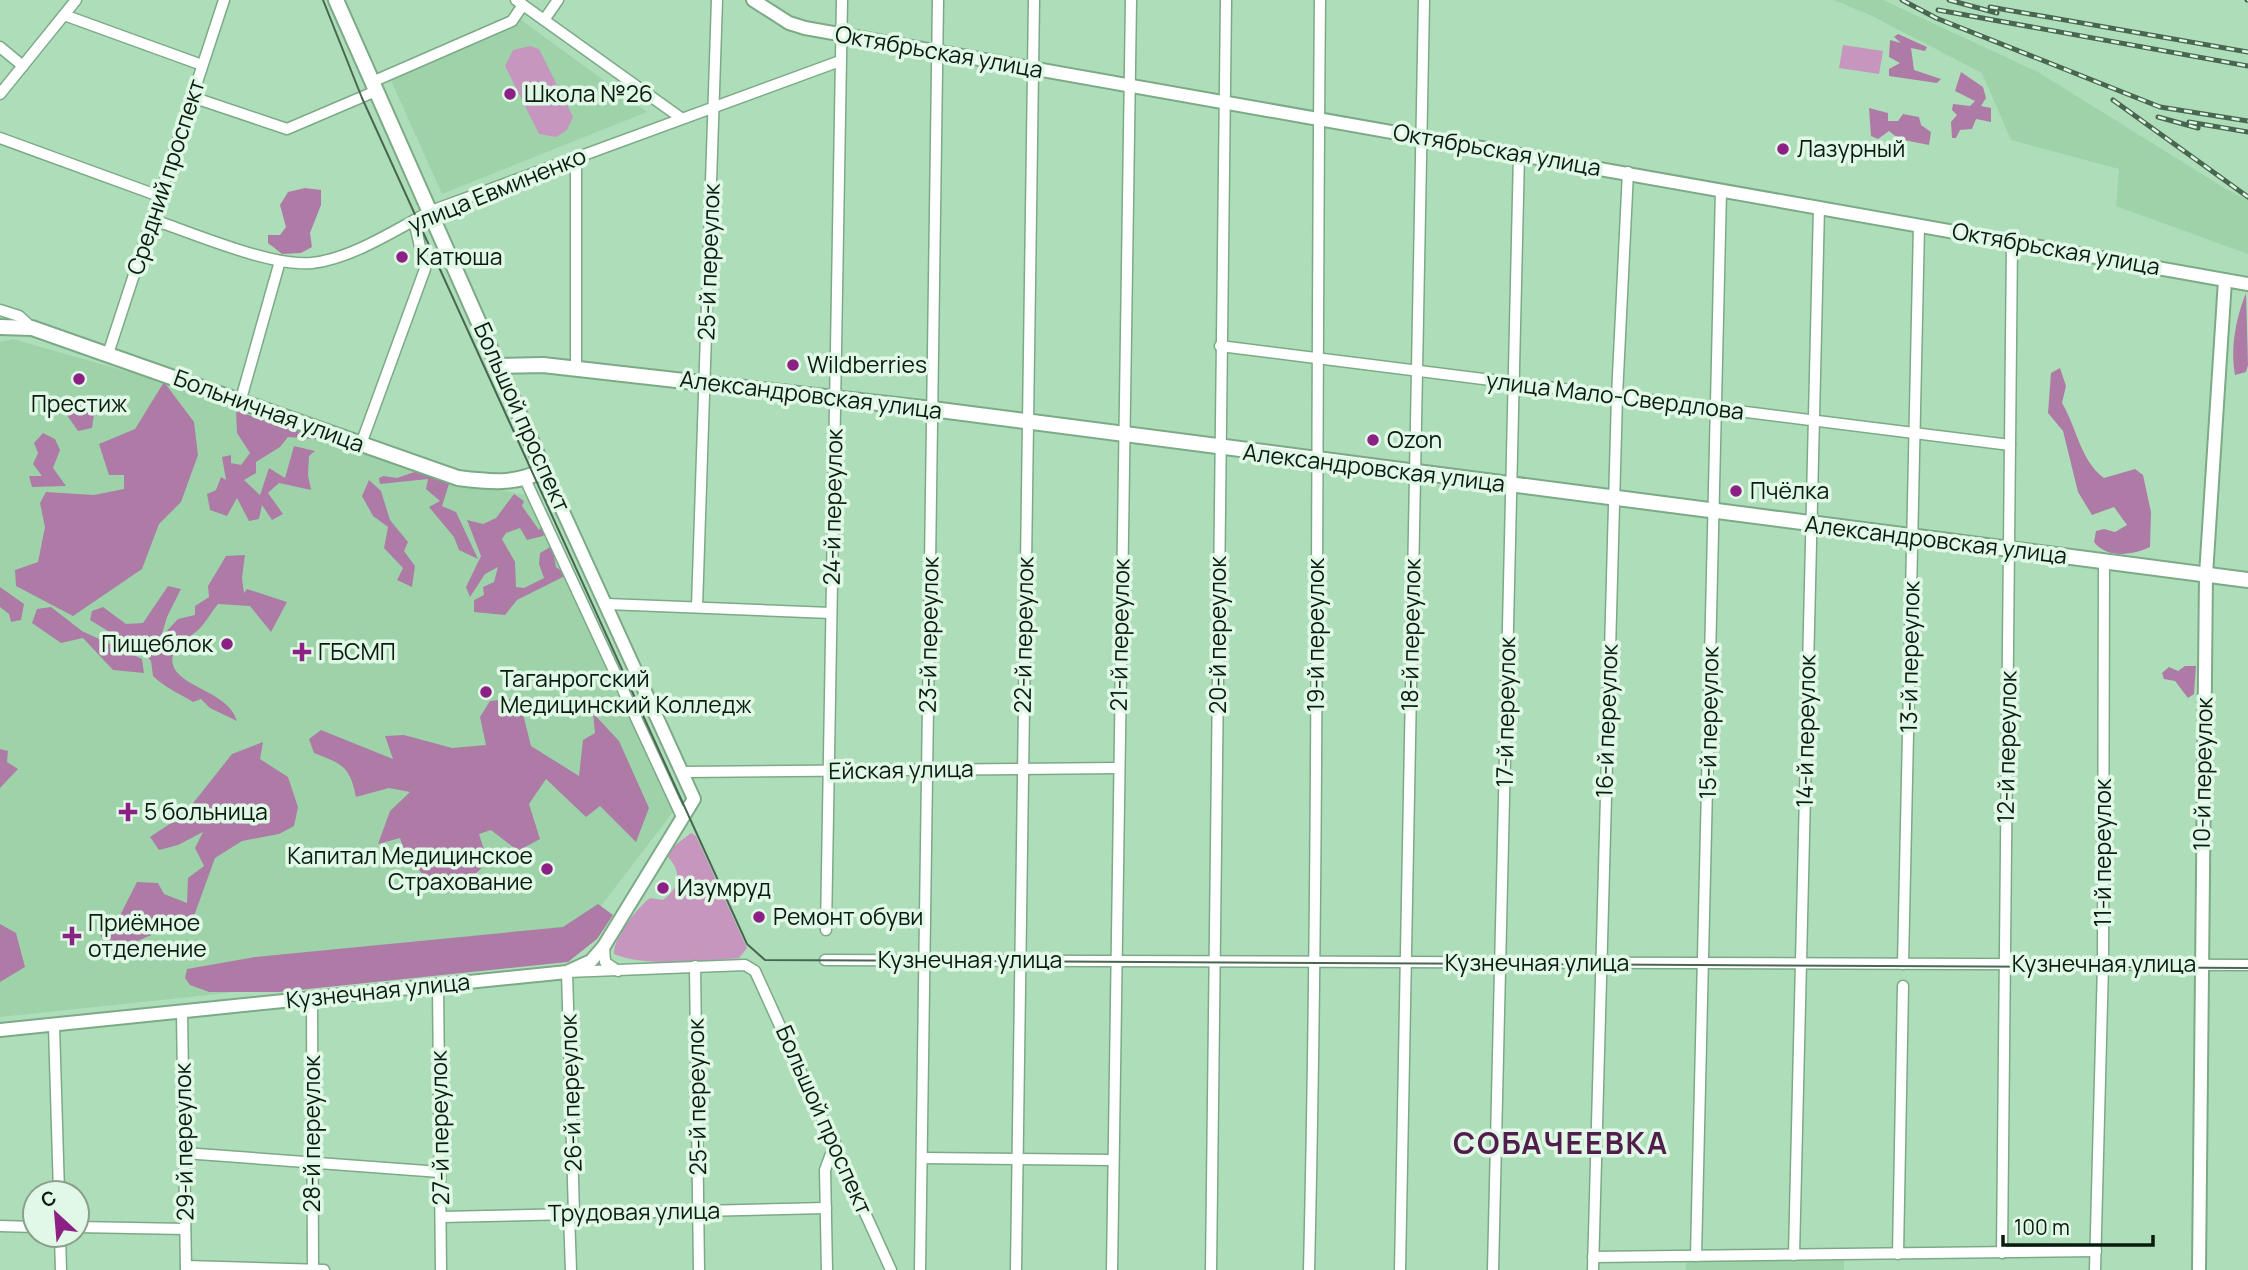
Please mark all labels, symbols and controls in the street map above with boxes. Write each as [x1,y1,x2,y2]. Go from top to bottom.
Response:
street label: Октябрьская улица [833,17,1046,85]
street label: Средний проспект [118,74,212,279]
place label: Школа №26 [524,77,653,109]
marker: Школа №26 [502,86,518,102]
street label: Октябрьская улица [1391,115,1604,183]
place label: Лазурный [1797,132,1905,164]
street label: улица Евминенко [403,139,590,239]
marker: Лазурный [1775,141,1791,157]
street label: 25-й переулок [689,182,727,341]
street label: Октябрьская улица [1950,214,2163,282]
place label: Катюша [416,240,503,272]
marker: Катюша [394,249,410,265]
street label: Большой проспект [467,317,579,517]
place label: Wildberries [807,348,927,380]
marker: Wildberries [785,357,801,373]
street label: Больничная улица [170,361,369,459]
street label: Александровская улица [678,362,944,426]
street label: улица Мало-Свердлова [1484,363,1746,427]
marker: Престиж [71,371,87,387]
place label: Престиж [31,387,127,419]
place label: Ozon [1387,423,1442,455]
street label: 24-й переулок [815,428,849,586]
marker: Ozon [1365,432,1381,448]
street label: Александровская улица [1241,435,1507,499]
place label: Пчёлка [1750,474,1829,506]
marker: Пчёлка [1728,483,1744,499]
street label: Александровская улица [1803,507,2069,571]
street label: 23-й переулок [911,556,945,713]
street label: 22-й переулок [1006,556,1040,714]
street label: 20-й переулок [1201,556,1233,714]
street label: 19-й переулок [1299,557,1331,712]
street label: 21-й переулок [1102,558,1136,712]
street label: 18-й переулок [1393,558,1427,712]
street label: 13-й переулок [1892,580,1926,733]
place label: Пищеблок [101,627,214,659]
place label: ГБСМП [318,635,396,667]
marker: Пищеблок [219,636,235,652]
street label: 17-й переулок [1488,636,1522,788]
marker: ГБСМП [292,642,312,662]
street label: 16-й переулок [1587,643,1625,798]
street label: 15-й переулок [1691,646,1725,800]
street label: 14-й переулок [1788,654,1822,808]
place label: Таганрогский Медицинский Колледж [500,662,752,720]
street label: 12-й переулок [1989,670,2023,824]
marker: Таганрогский Медицинский Колледж [478,684,494,700]
street label: 10-й переулок [2185,696,2219,851]
street label: Ейская улица [828,752,974,786]
street label: 11-й переулок [2086,778,2118,927]
place label: 5 больница [144,795,268,827]
marker: 5 больница [118,802,138,822]
place label: Капитал Медицинское Страхование [287,839,533,897]
marker: Капитал Медицинское Страхование [539,861,555,877]
place label: Изумруд [677,871,771,903]
marker: Изумруд [655,880,671,896]
place label: Ремонт обуви [773,900,923,932]
place label: Приёмное отделение [88,906,207,964]
marker: Ремонт обуви [751,909,767,925]
marker: Приёмное отделение [62,926,82,946]
street label: Кузнечная улица [878,943,1062,975]
street label: Кузнечная улица [1445,946,1629,978]
street label: Кузнечная улица [2012,947,2196,979]
street label: Кузнечная улица [284,964,471,1016]
street label: 26-й переулок [551,1013,589,1173]
street label: 25-й переулок [679,1018,713,1176]
street label: Большой проспект [769,1020,881,1220]
street label: 27-й переулок [422,1050,456,1206]
street label: 28-й переулок [295,1055,327,1213]
street label: 29-й переулок [166,1062,200,1221]
district label: СОБАЧЕЕВКА [1453,1122,1669,1163]
north arrow [21,1179,91,1249]
text: С [37,1184,61,1213]
street label: Трудовая улица [548,1194,720,1228]
scale bar [2003,1204,2154,1248]
text: 100 m [2014,1213,2070,1241]

